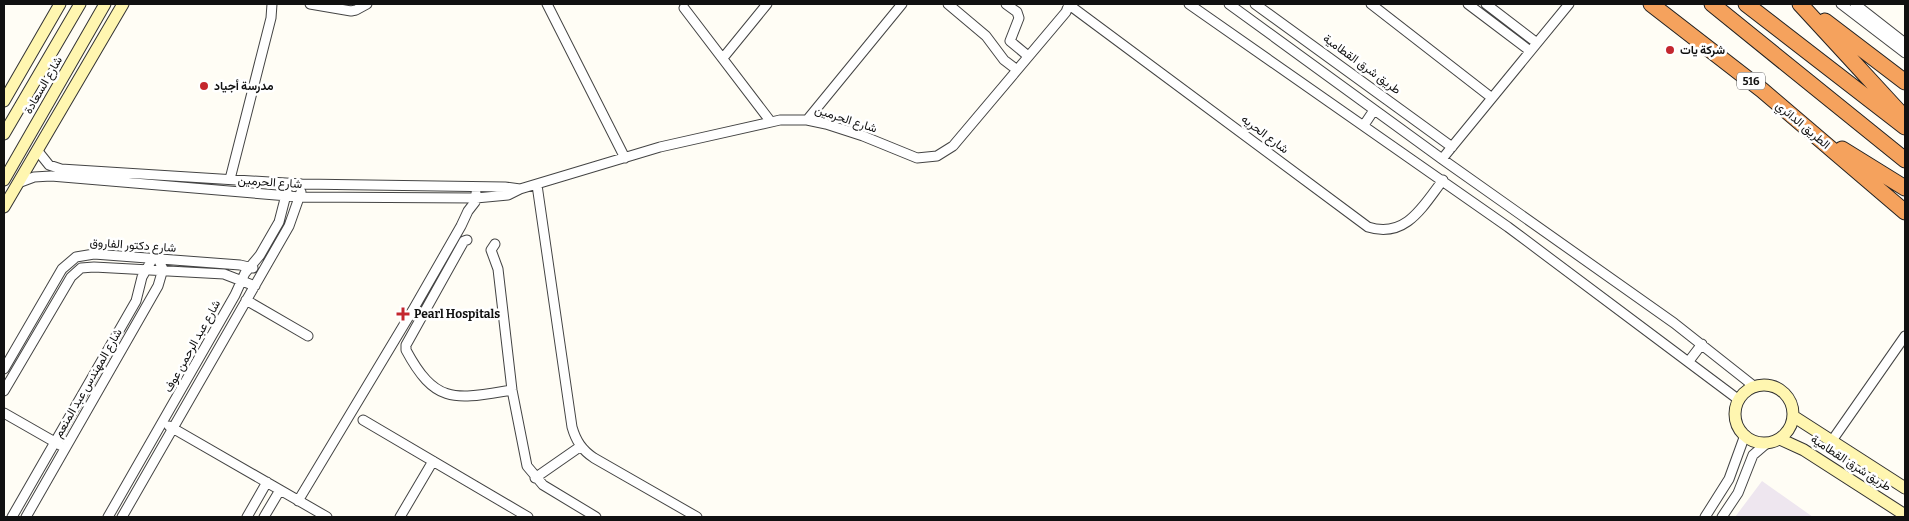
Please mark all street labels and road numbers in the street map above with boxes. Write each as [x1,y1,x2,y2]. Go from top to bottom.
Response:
street label: طريق شرق القطامية [1320,31,1404,98]
street label: شارع السعادة [21,54,67,117]
road number: 516 [1737,72,1765,90]
street label: الطريق الدائري [1771,98,1833,154]
street label: شارع الحرمين [813,102,879,138]
street label: شارع الحريه [1237,112,1291,158]
street label: شارع الحرمين [237,173,303,193]
street label: شارع دكتور الفاروق [89,235,177,257]
street label: شارع عبد الرحمن عوف [161,297,225,396]
street label: شارع المهندس عبد المنعم [51,326,127,441]
street label: طريق شرق القطامية [1808,432,1894,495]

